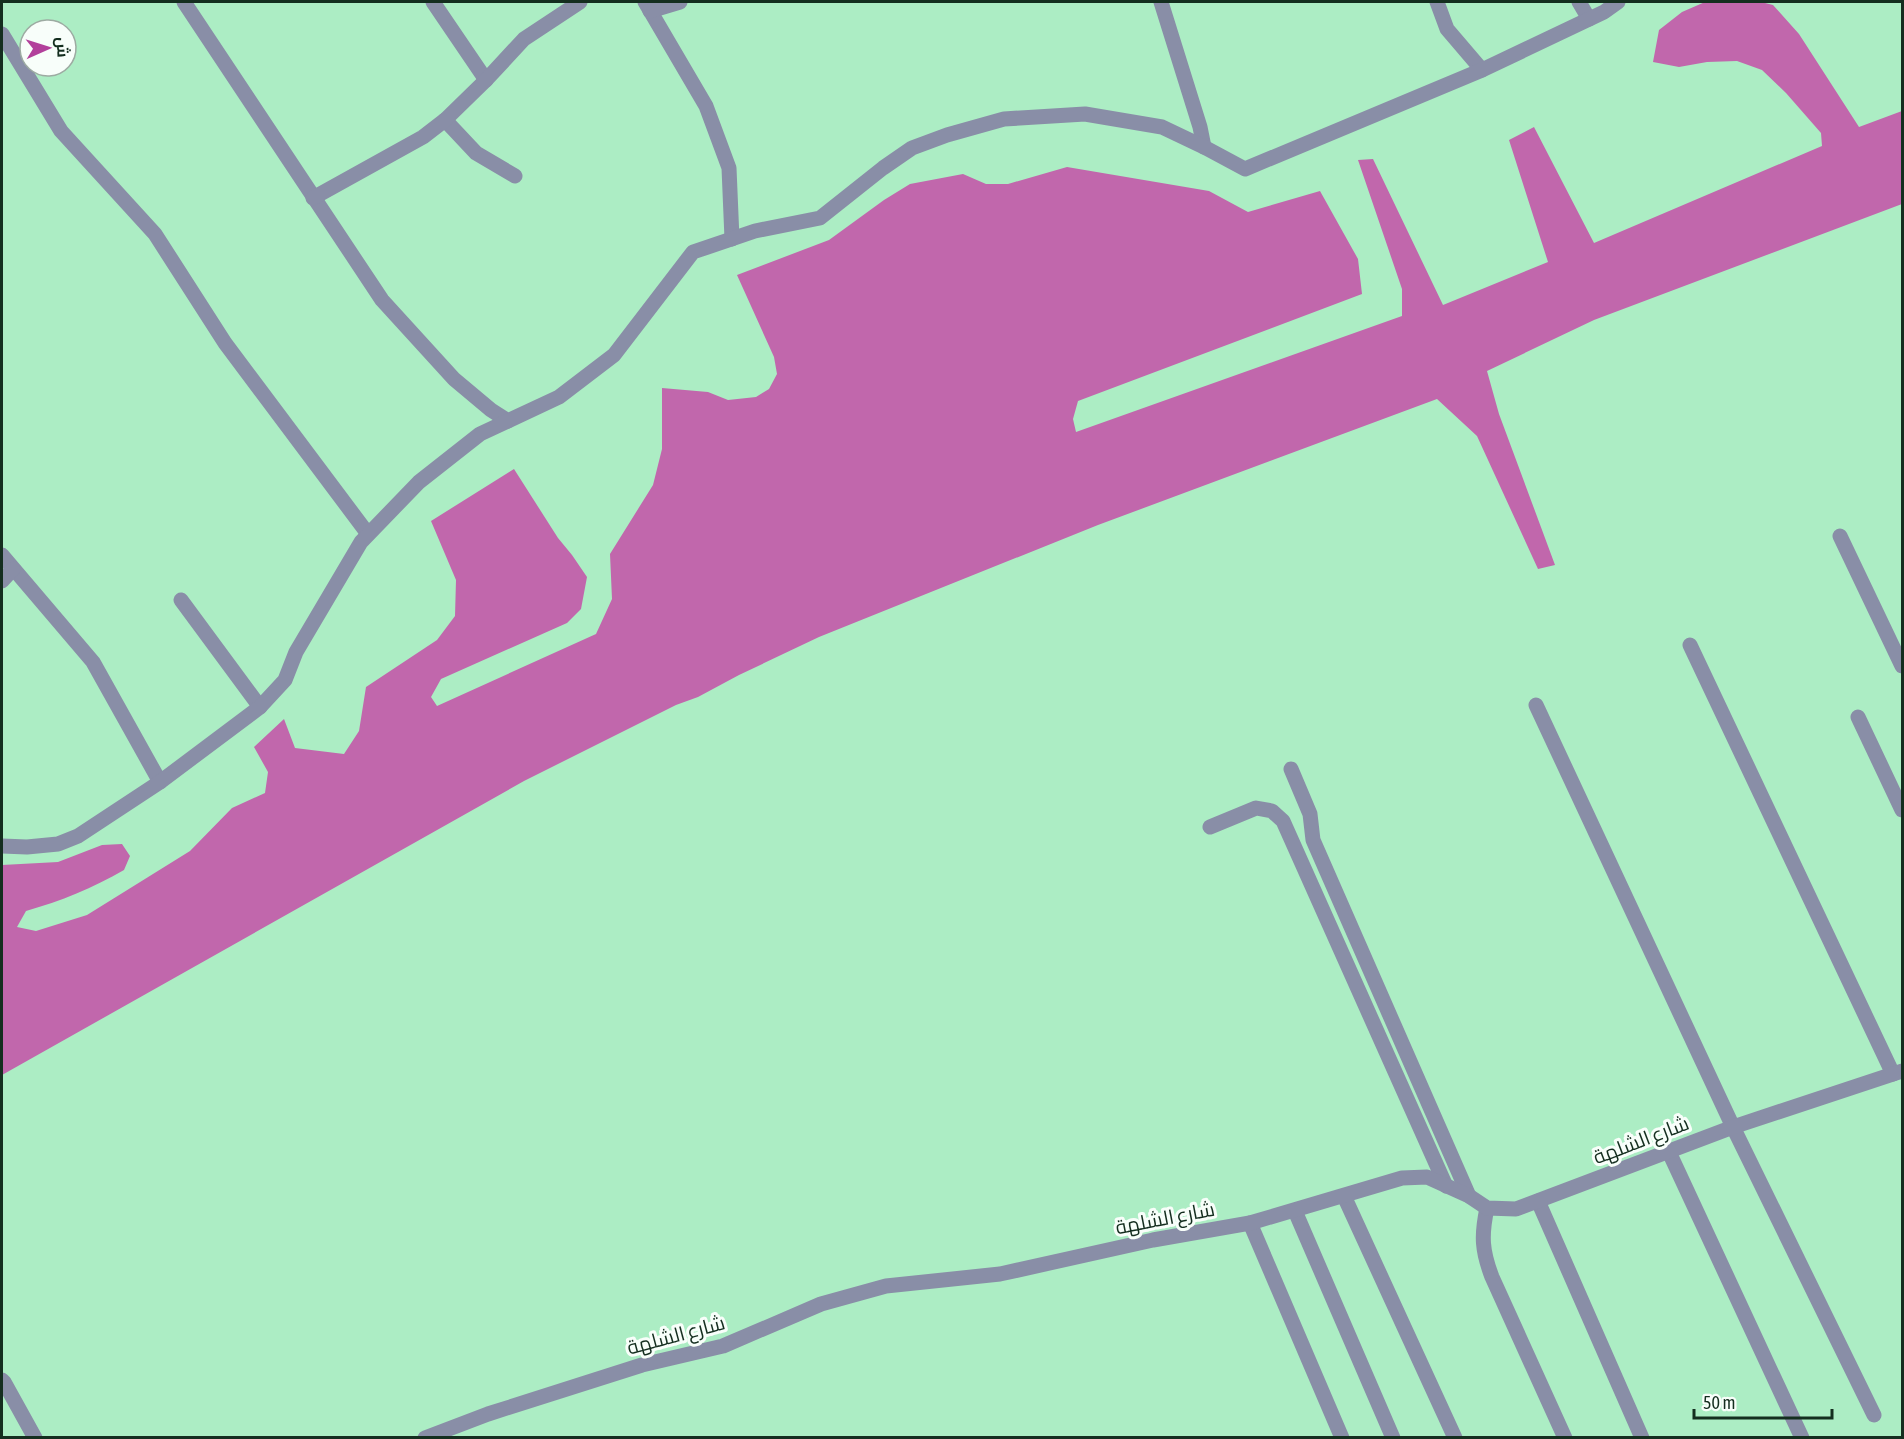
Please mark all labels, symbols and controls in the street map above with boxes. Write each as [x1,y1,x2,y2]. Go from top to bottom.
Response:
north arrow [18,18,78,78]
text: ش [52,36,73,58]
street label: شارع الشلهة [1590,1111,1693,1171]
street label: شارع الشلهة [1113,1197,1217,1241]
street label: شارع الشلهة [624,1310,728,1362]
scale bar [1694,1382,1832,1420]
text: 50 m [1703,1392,1735,1413]

